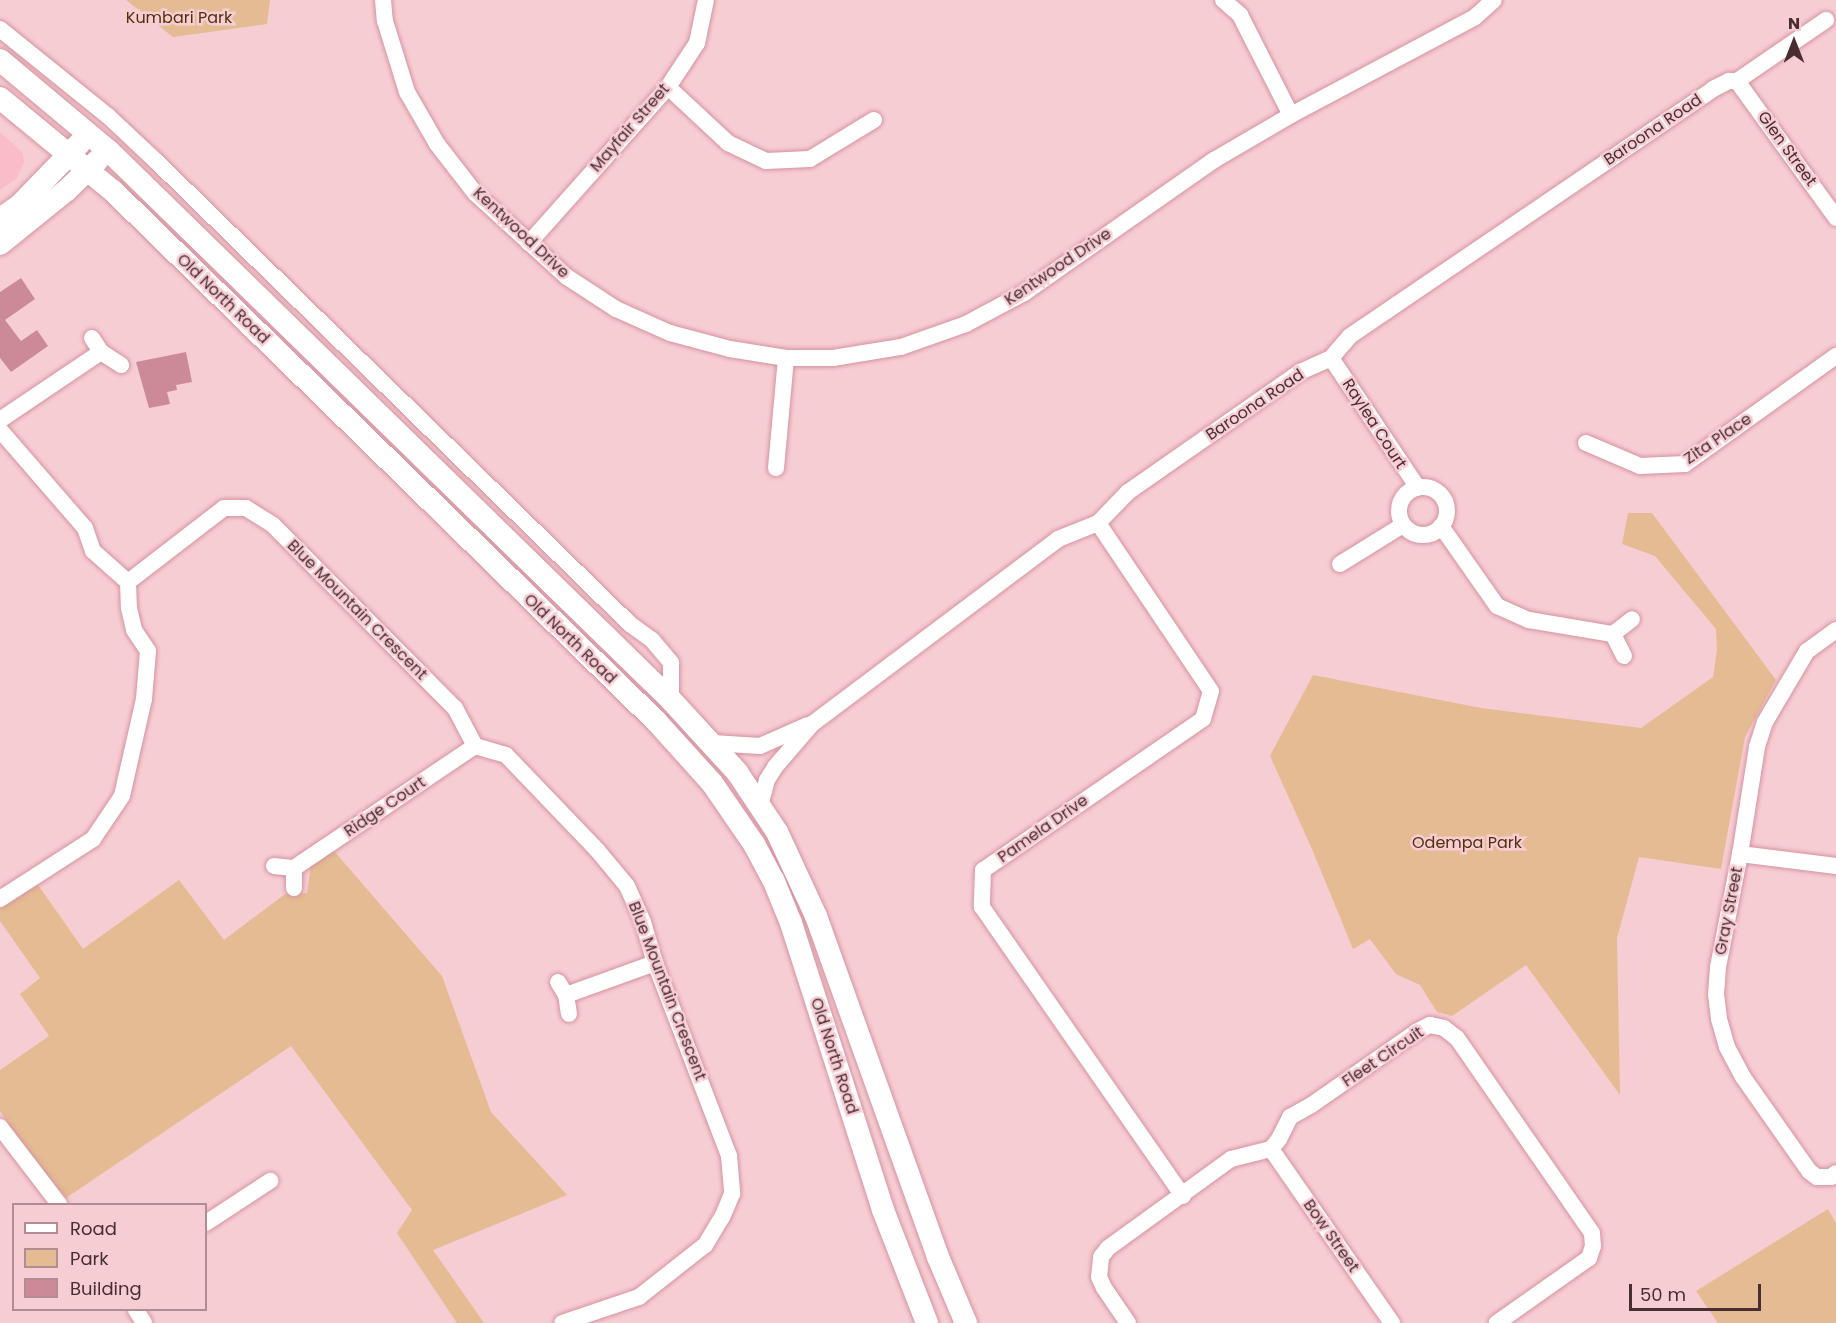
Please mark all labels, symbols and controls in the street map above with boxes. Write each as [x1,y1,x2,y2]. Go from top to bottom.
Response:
park label: Kumbari Park [126,8,232,28]
north arrow [1764,12,1824,72]
text: N [1788,12,1800,35]
street label: Mayfair Street [586,80,674,176]
street label: Baroona Road [1600,90,1706,170]
street label: Glen Street [1753,108,1821,190]
street label: Kentwood Drive [469,184,573,282]
street label: Kentwood Drive [1001,224,1115,310]
street label: Old North Road [173,250,273,348]
street label: Baroona Road [1202,365,1308,445]
street label: Raylea Court [1338,376,1410,472]
street label: Zita Place [1681,409,1755,469]
street label: Blue Mountain Crescent [283,536,431,684]
street label: Old North Road [520,590,620,688]
street label: Ridge Court [341,773,429,841]
street label: Pamela Drive [994,791,1092,867]
park label: Odempa Park [1412,833,1522,853]
street label: Gray Street [1711,865,1747,957]
street label: Blue Mountain Crescent [624,899,710,1083]
street label: Old North Road [806,995,862,1117]
street label: Fleet Circuit [1339,1023,1427,1091]
street label: Bow Street [1299,1196,1363,1276]
legend [12,1203,207,1311]
text: Road [70,1216,117,1241]
text: Park [70,1246,109,1271]
scale bar [1632,1272,1764,1310]
text: Building [70,1276,142,1301]
text: 50 m [1640,1282,1686,1307]

